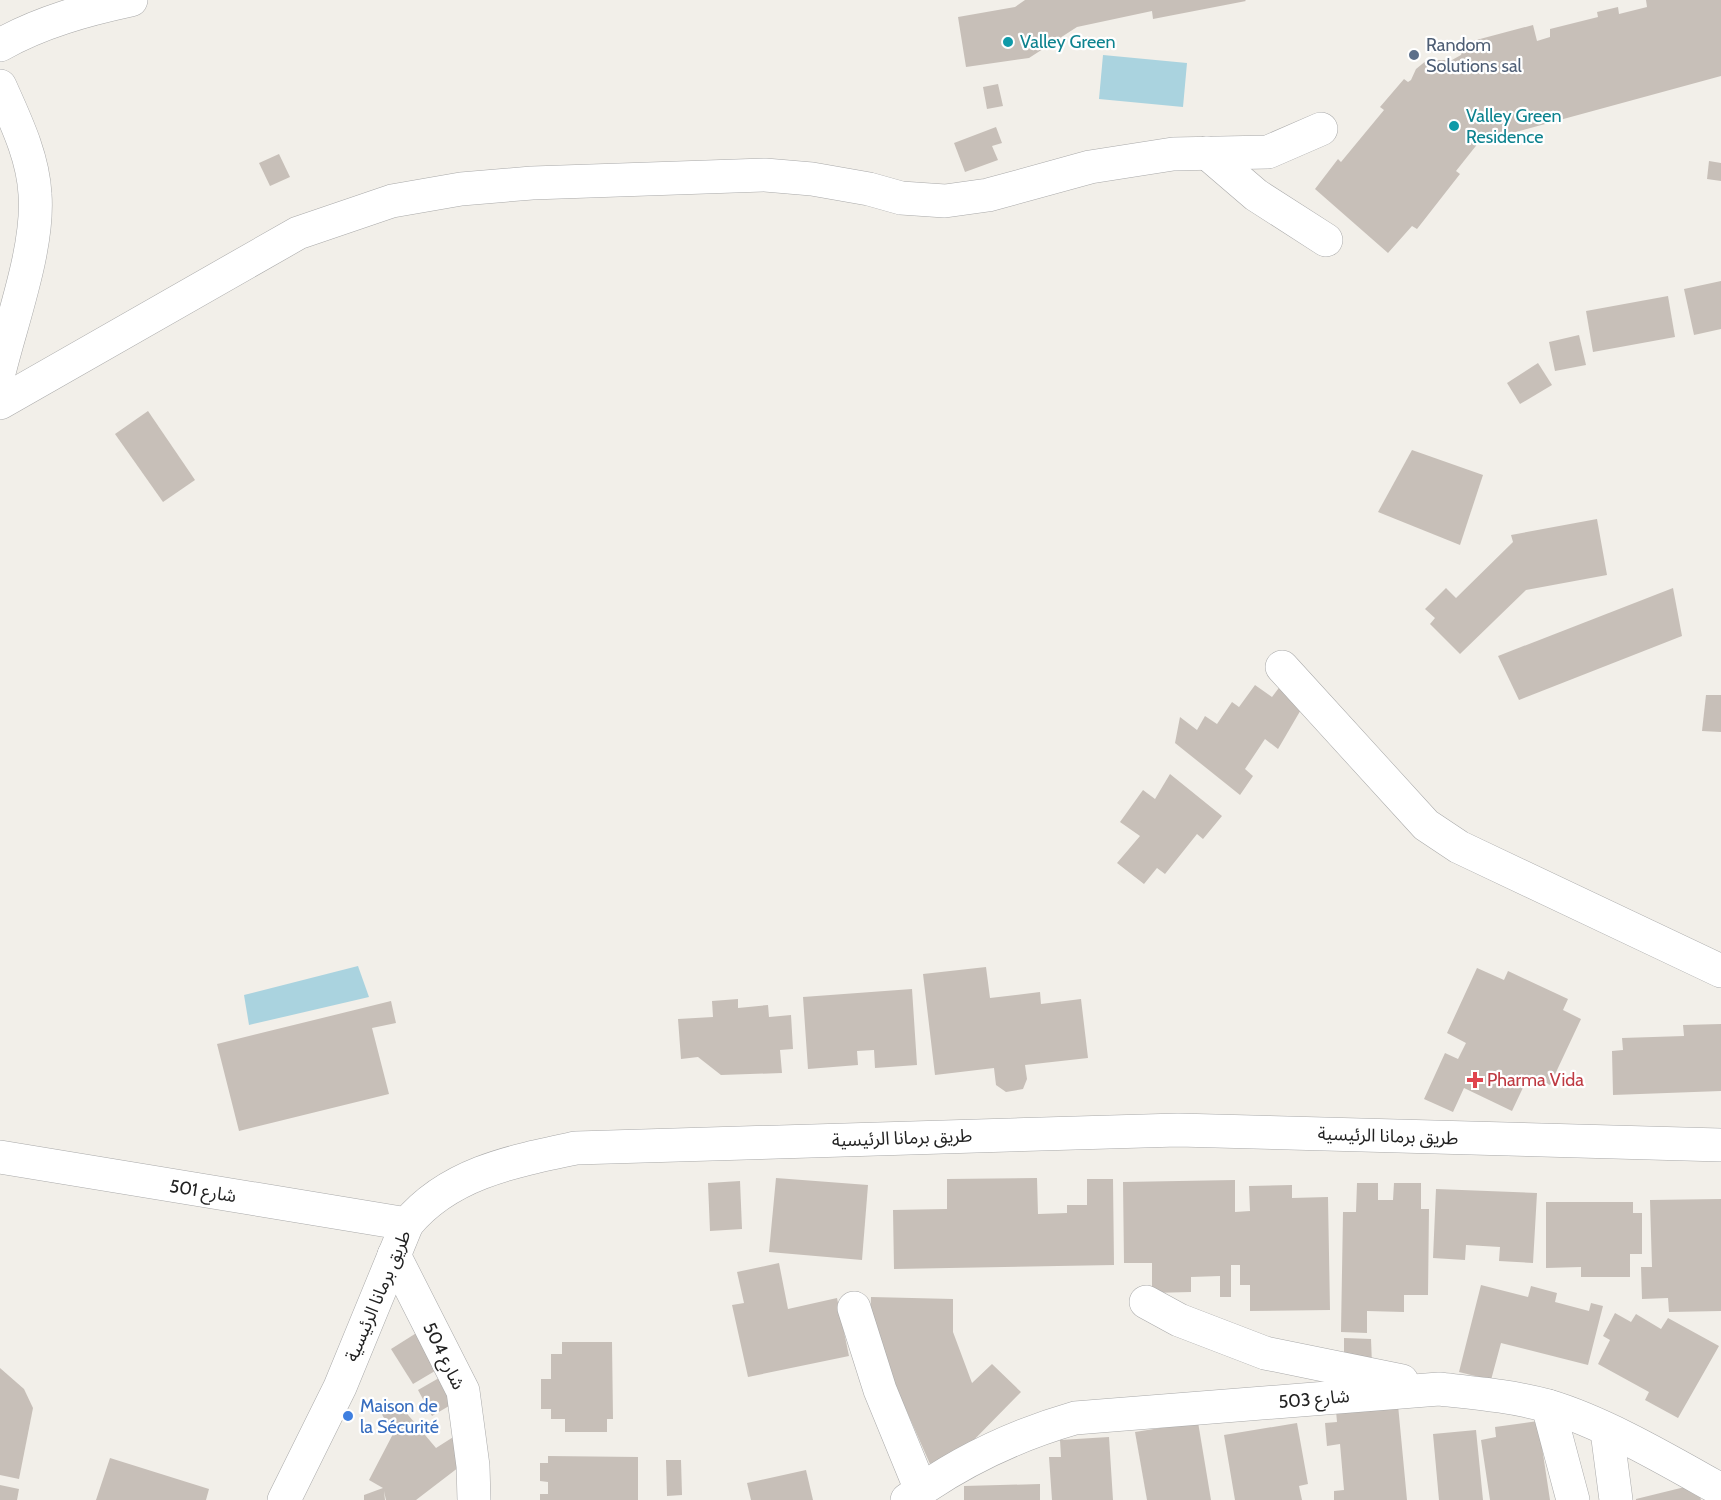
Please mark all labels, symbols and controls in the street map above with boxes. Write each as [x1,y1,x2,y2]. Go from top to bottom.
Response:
place label: Valley Green [1020,31,1116,53]
place label: Random Solutions sal [1426,34,1523,77]
marker: Valley Green [1001,35,1015,49]
marker: Random Solutions sal [1407,48,1421,62]
place label: Valley Green Residence [1466,105,1562,148]
marker: Valley Green Residence [1447,119,1461,133]
place label: Pharma Vida [1487,1069,1584,1091]
marker: Pharma Vida [1468,1073,1482,1087]
street label: طريق برمانا الرئيسية [1317,1123,1459,1149]
street label: طريق برمانا الرئيسية [831,1125,973,1151]
street label: شارع 501 [168,1175,238,1210]
street label: طريق برمانا الرئيسية [340,1227,416,1365]
street label: شارع 504 [416,1319,470,1394]
street label: شارع 503 [1278,1385,1351,1416]
place label: Maison de la Sécurité [360,1395,439,1438]
marker: Maison de la Sécurité [341,1409,355,1423]

